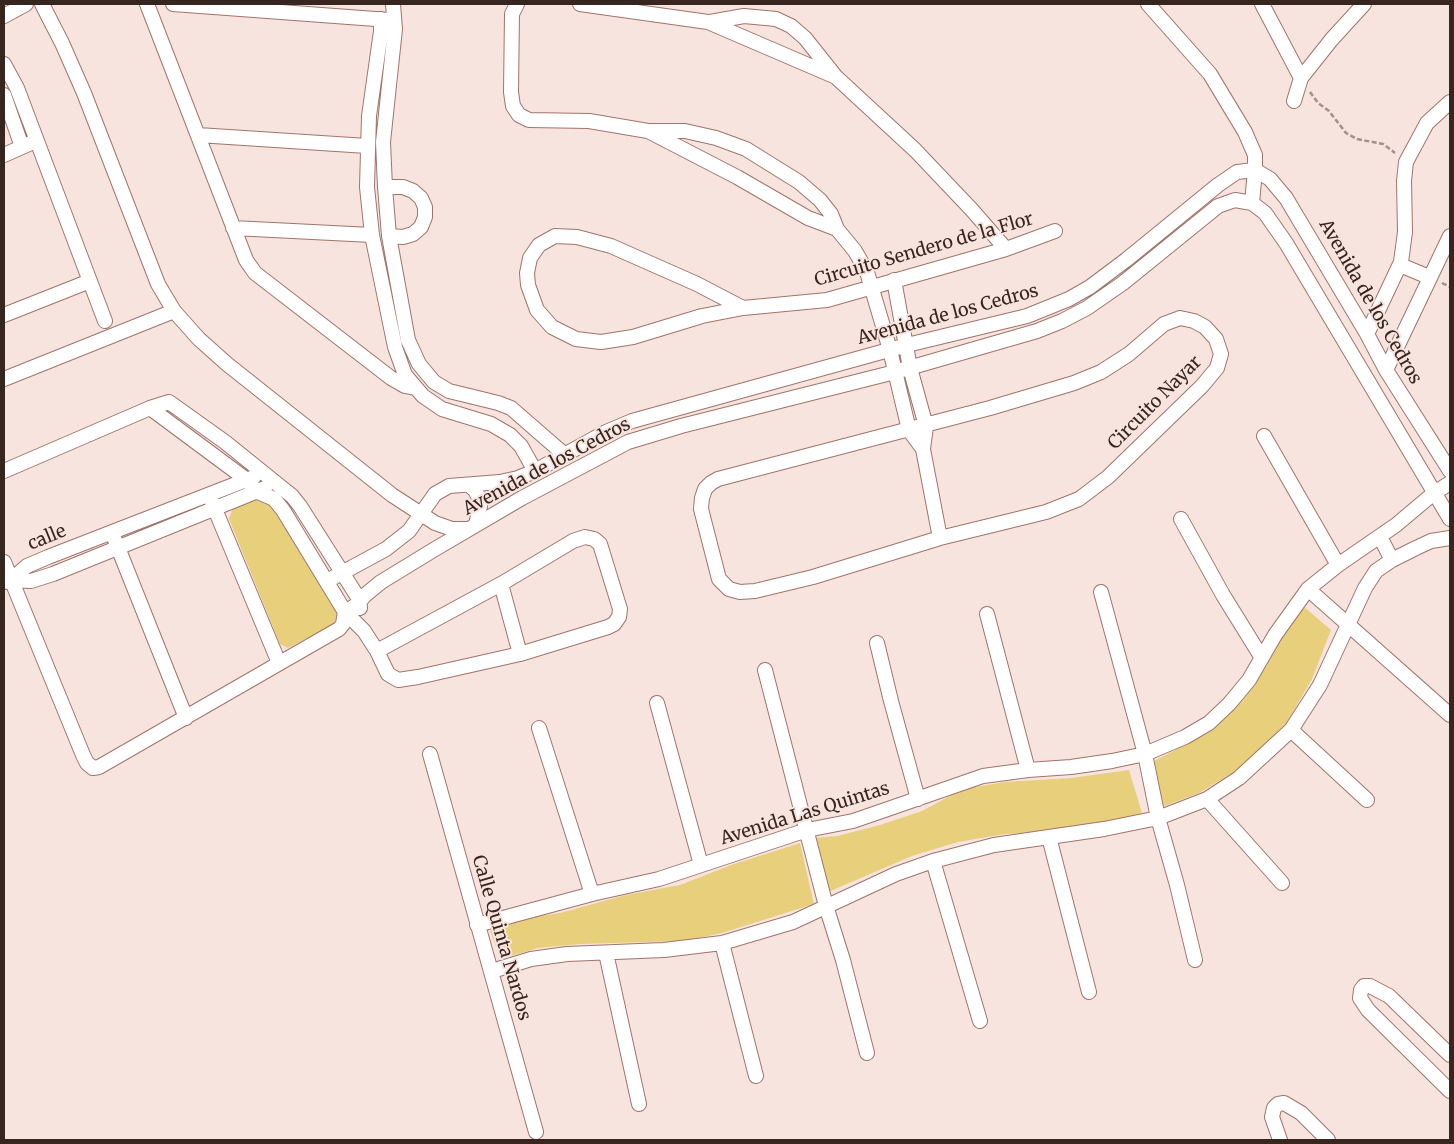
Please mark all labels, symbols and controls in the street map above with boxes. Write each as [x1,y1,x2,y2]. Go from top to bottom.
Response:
street label: Circuito Sendero de la Flor [812,208,1036,292]
street label: Avenida de los Cedros [1314,216,1426,388]
street label: Avenida de los Cedros [855,280,1041,350]
street label: Circuito Nayar [1104,352,1206,454]
street label: Avenida de los Cedros [460,414,634,520]
street label: calle [25,521,69,555]
street label: Avenida Las Quintas [718,778,892,850]
street label: Calle Quinta Nardos [467,853,535,1023]

